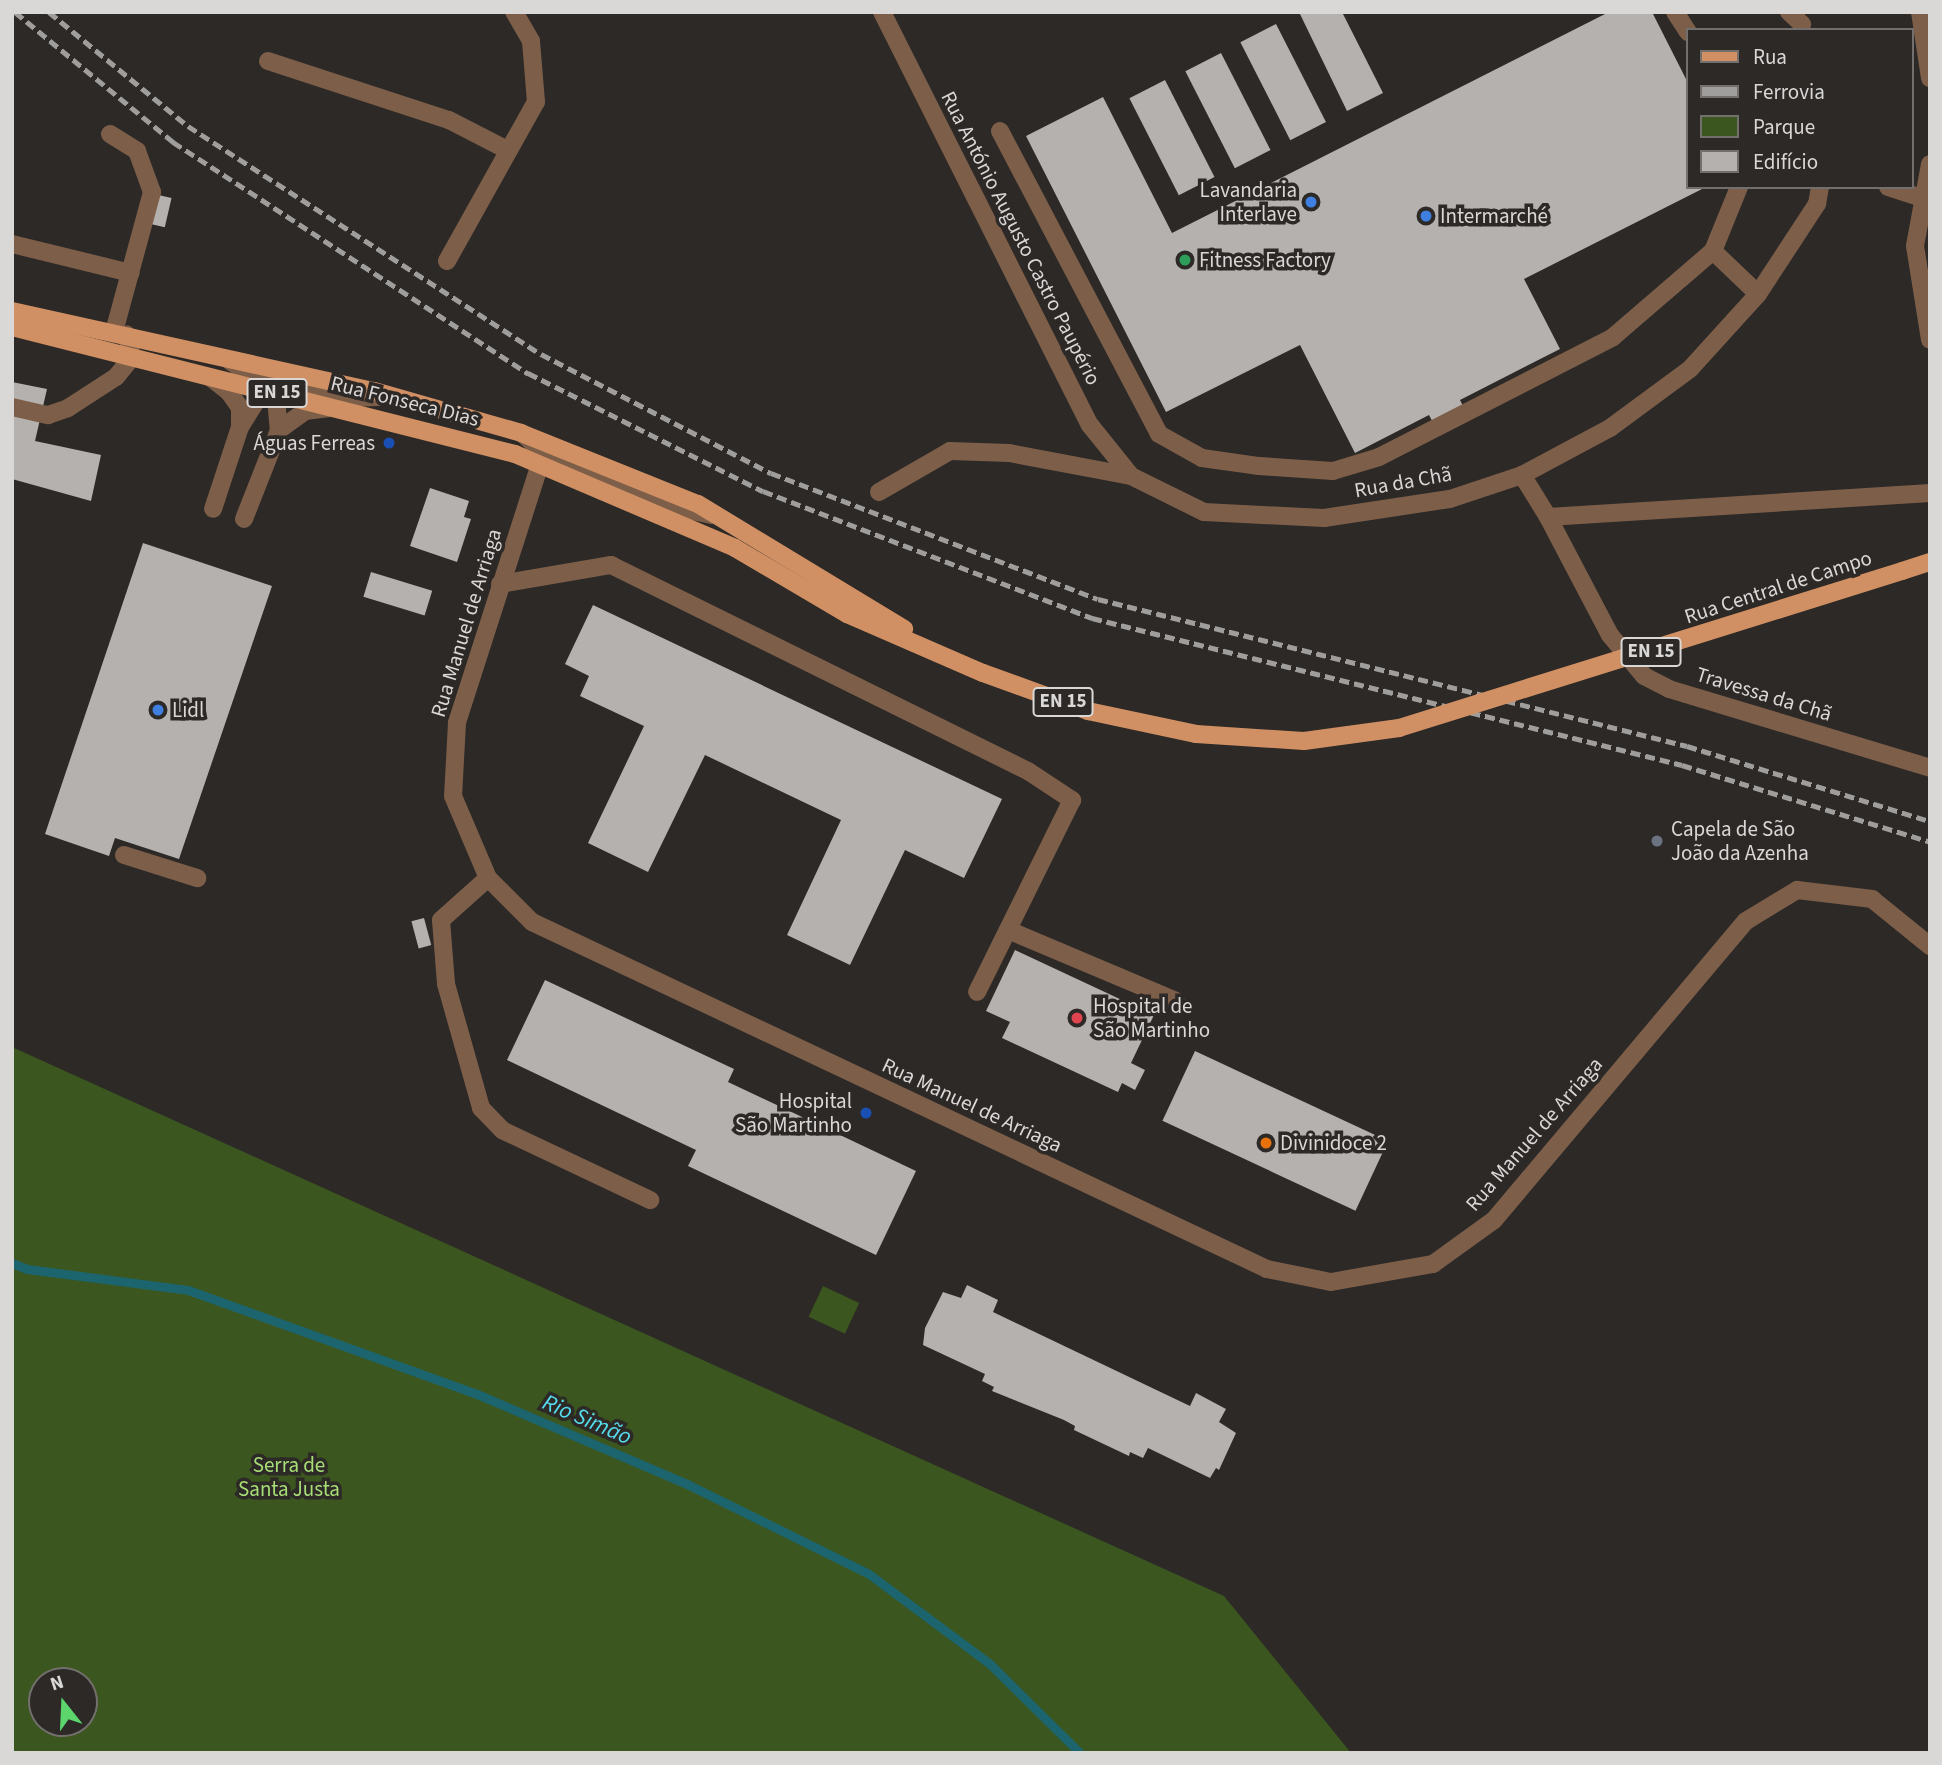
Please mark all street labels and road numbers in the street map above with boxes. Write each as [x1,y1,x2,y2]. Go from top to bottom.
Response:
street label: Rua António Augusto Castro Paupério [936,87,1106,389]
street label: Rua Fonseca Dias [328,370,482,432]
road number: EN 15 [246,378,308,408]
street label: Rua da Chã [1352,461,1454,503]
street label: Rua Manuel de Arriaga [425,526,507,720]
street label: Rua Central de Campo [1681,545,1875,629]
road number: EN 15 [1620,636,1682,667]
street label: Travessa da Chã [1693,661,1835,727]
road number: EN 15 [1032,687,1094,718]
street label: Rua Manuel de Arriaga [878,1052,1066,1158]
street label: Rua Manuel de Arriaga [1460,1052,1608,1216]

